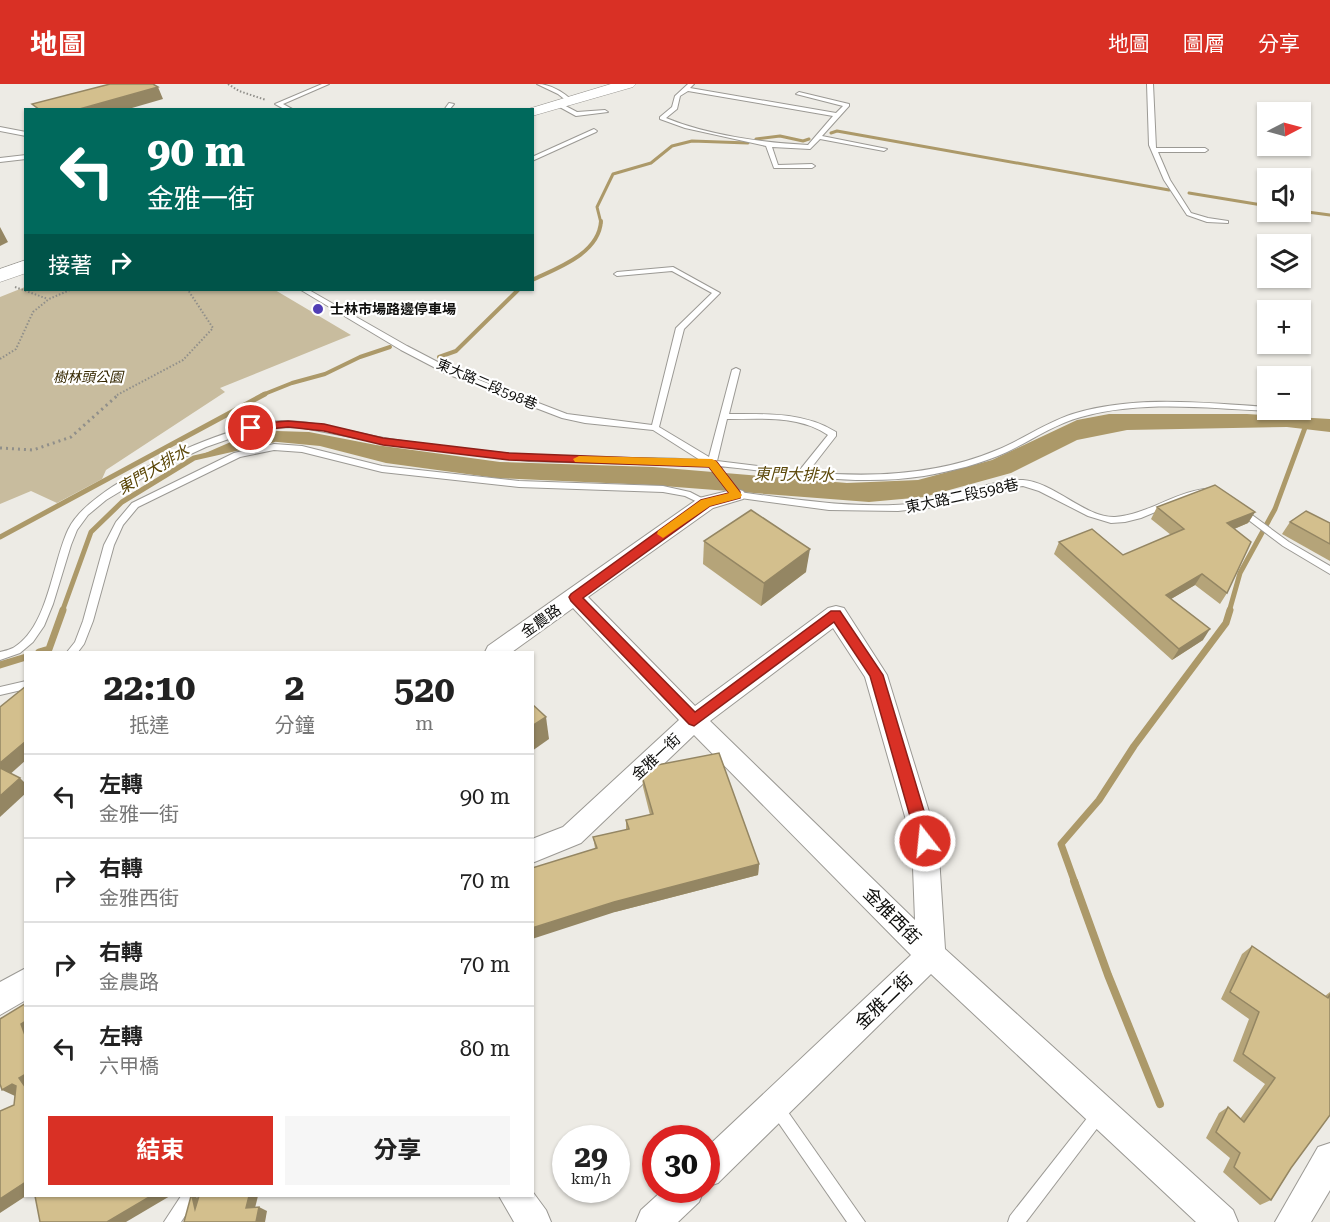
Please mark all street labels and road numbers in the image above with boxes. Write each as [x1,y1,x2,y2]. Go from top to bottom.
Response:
street label: 東大路二段598巷 [434,356,540,412]
street label: 東大路二段598巷 [904,475,1020,517]
street label: 金農路 [517,601,565,641]
street label: 金雅一街 [628,730,684,784]
street label: 金雅西街 [859,883,925,949]
street label: 金雅二街 [850,968,917,1033]

